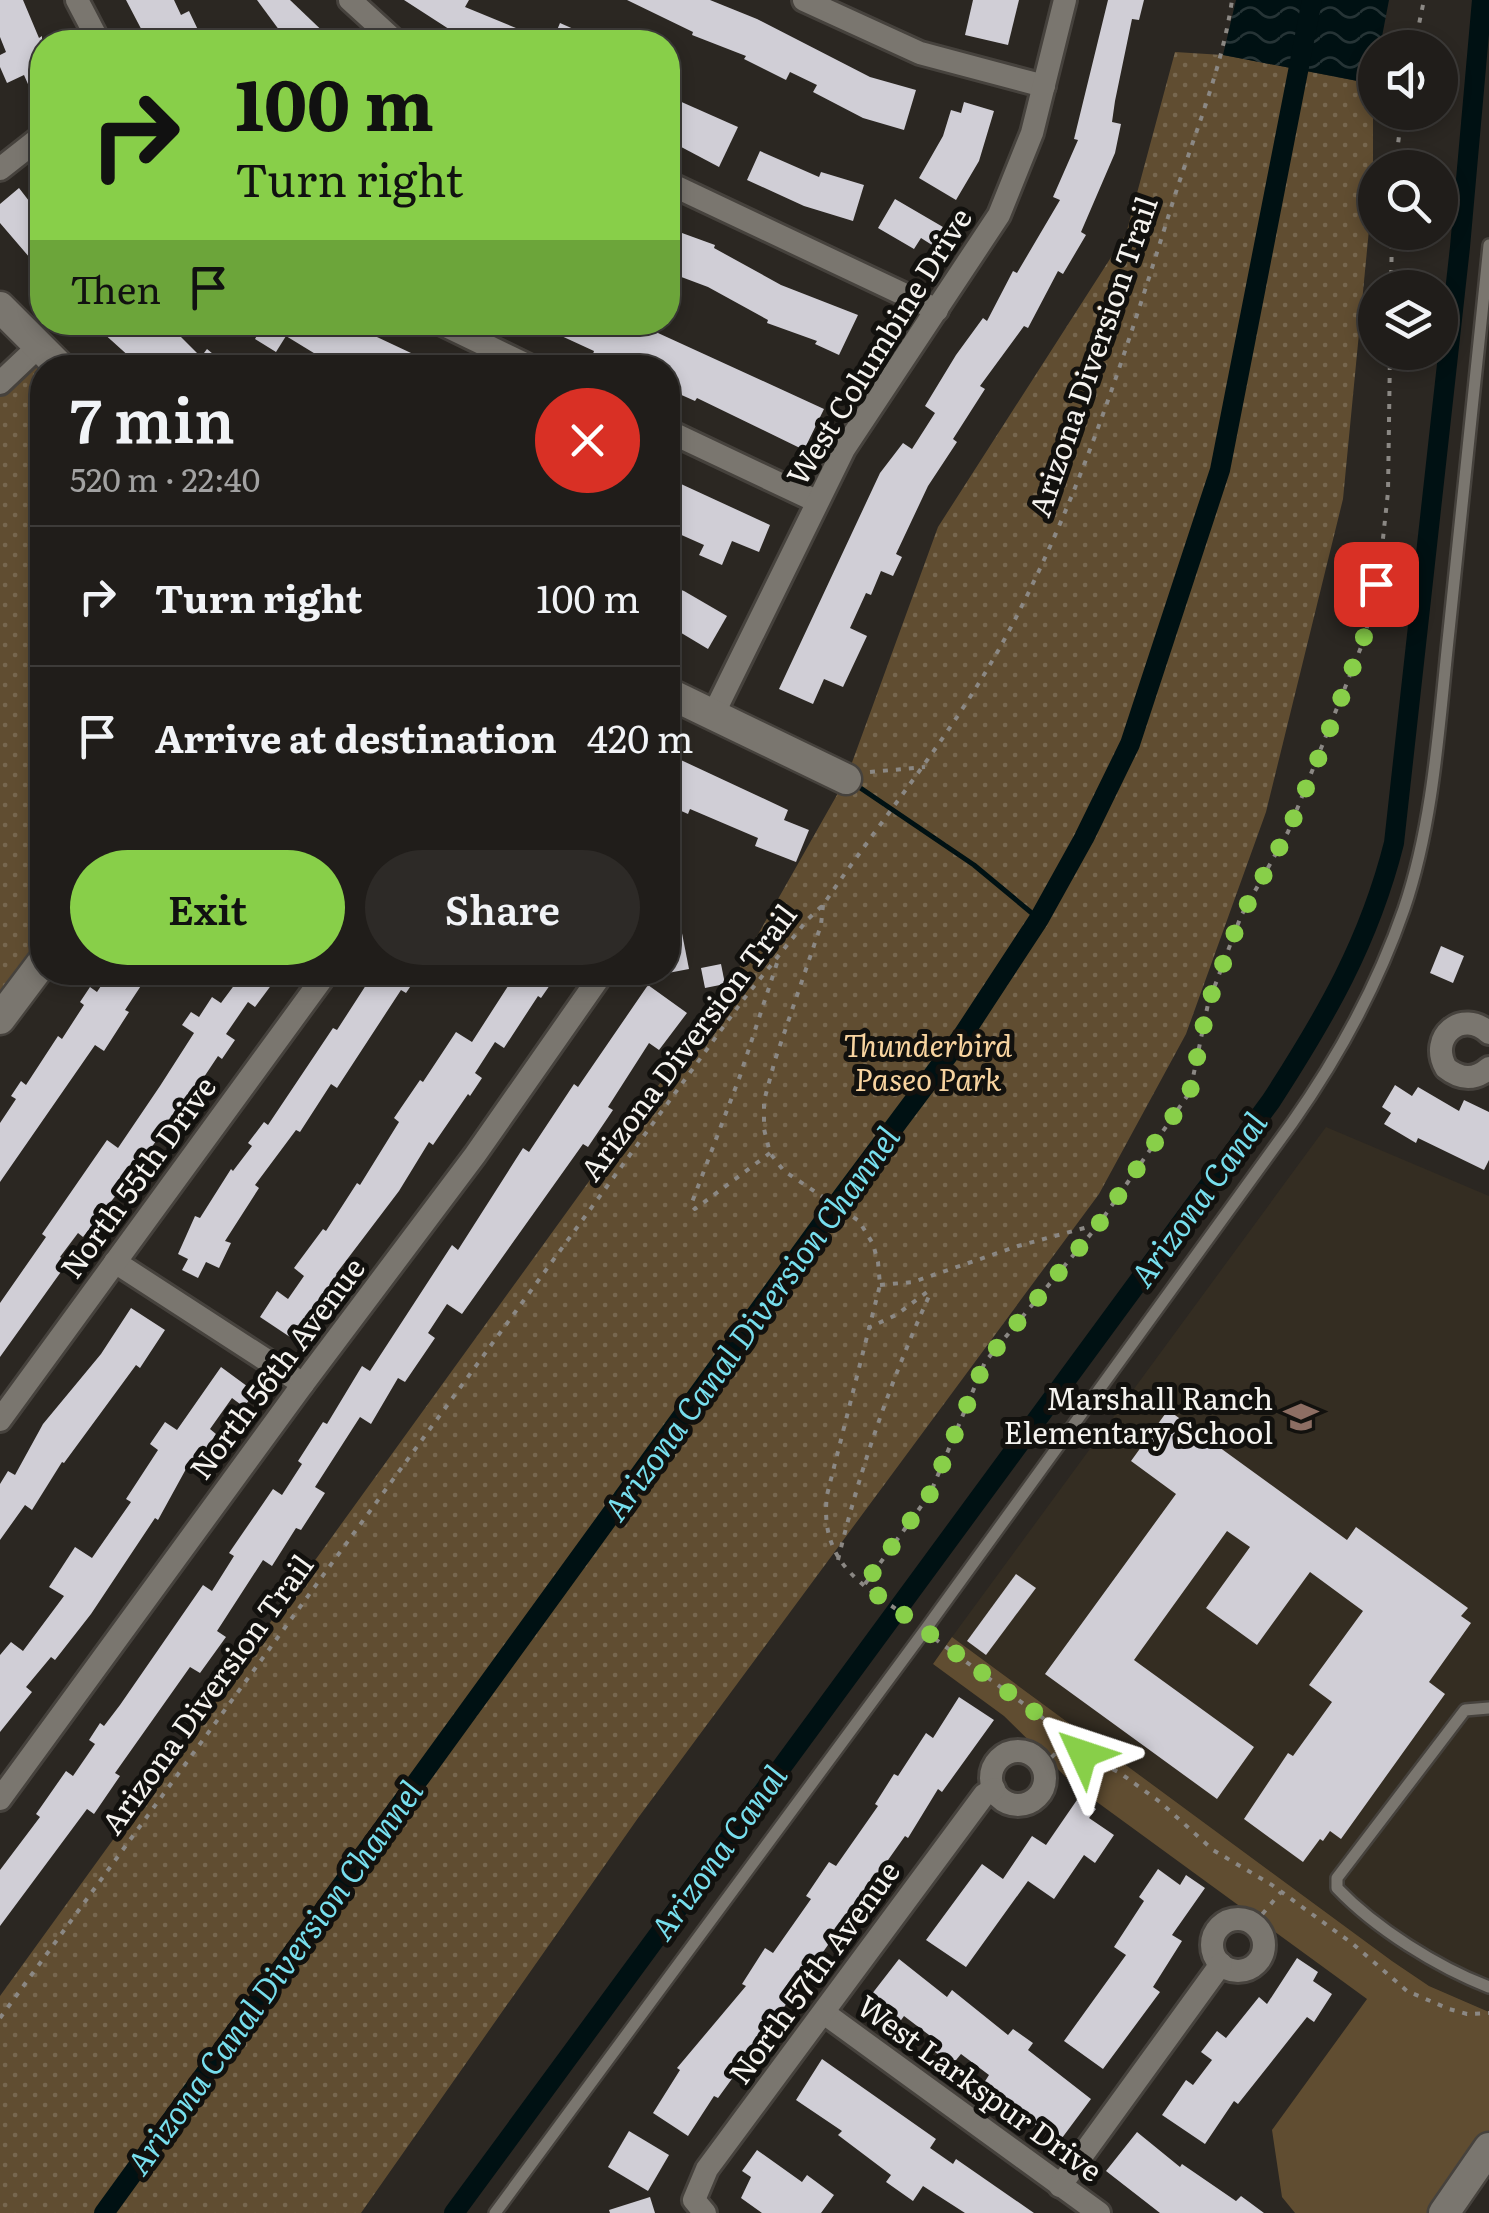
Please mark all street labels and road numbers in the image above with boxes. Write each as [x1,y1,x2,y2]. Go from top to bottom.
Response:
street label: Arizona Diversion Trail [1016,190,1167,522]
street label: West Columbine Drive [774,198,981,493]
street label: Arizona Diversion Trail [568,894,805,1189]
street label: North 55th Drive [48,1066,225,1286]
street label: North 56th Avenue [177,1247,374,1487]
street label: Arizona Diversion Trail [89,1544,322,1842]
street label: North 57th Avenue [716,1850,909,2092]
street label: West Larkspur Drive [849,1983,1112,2191]

